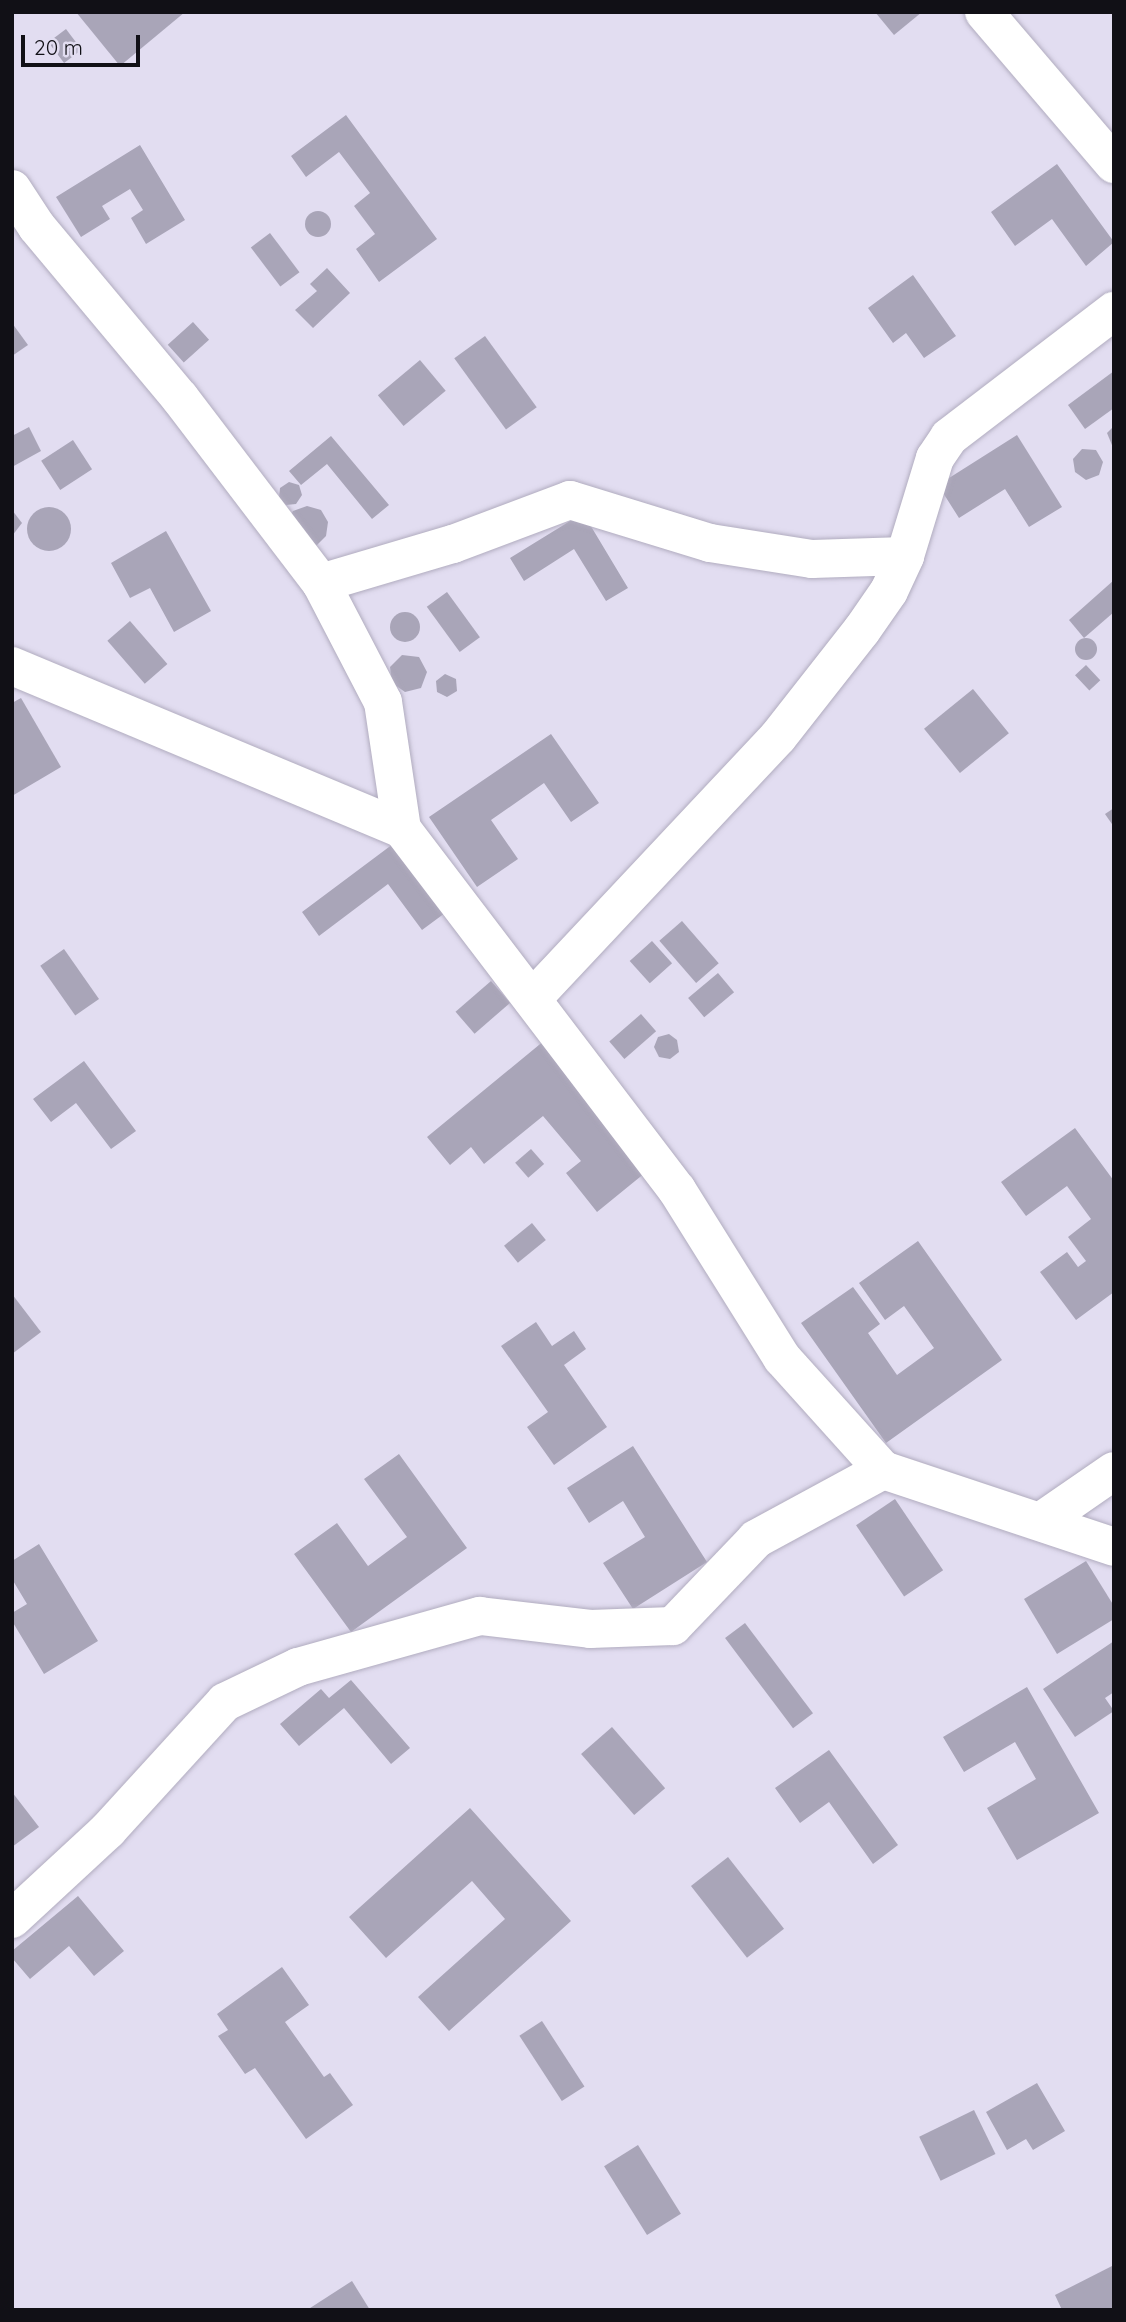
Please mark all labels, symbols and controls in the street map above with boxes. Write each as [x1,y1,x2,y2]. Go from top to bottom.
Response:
scale bar [24,21,144,65]
text: 20 m [34,34,83,60]

